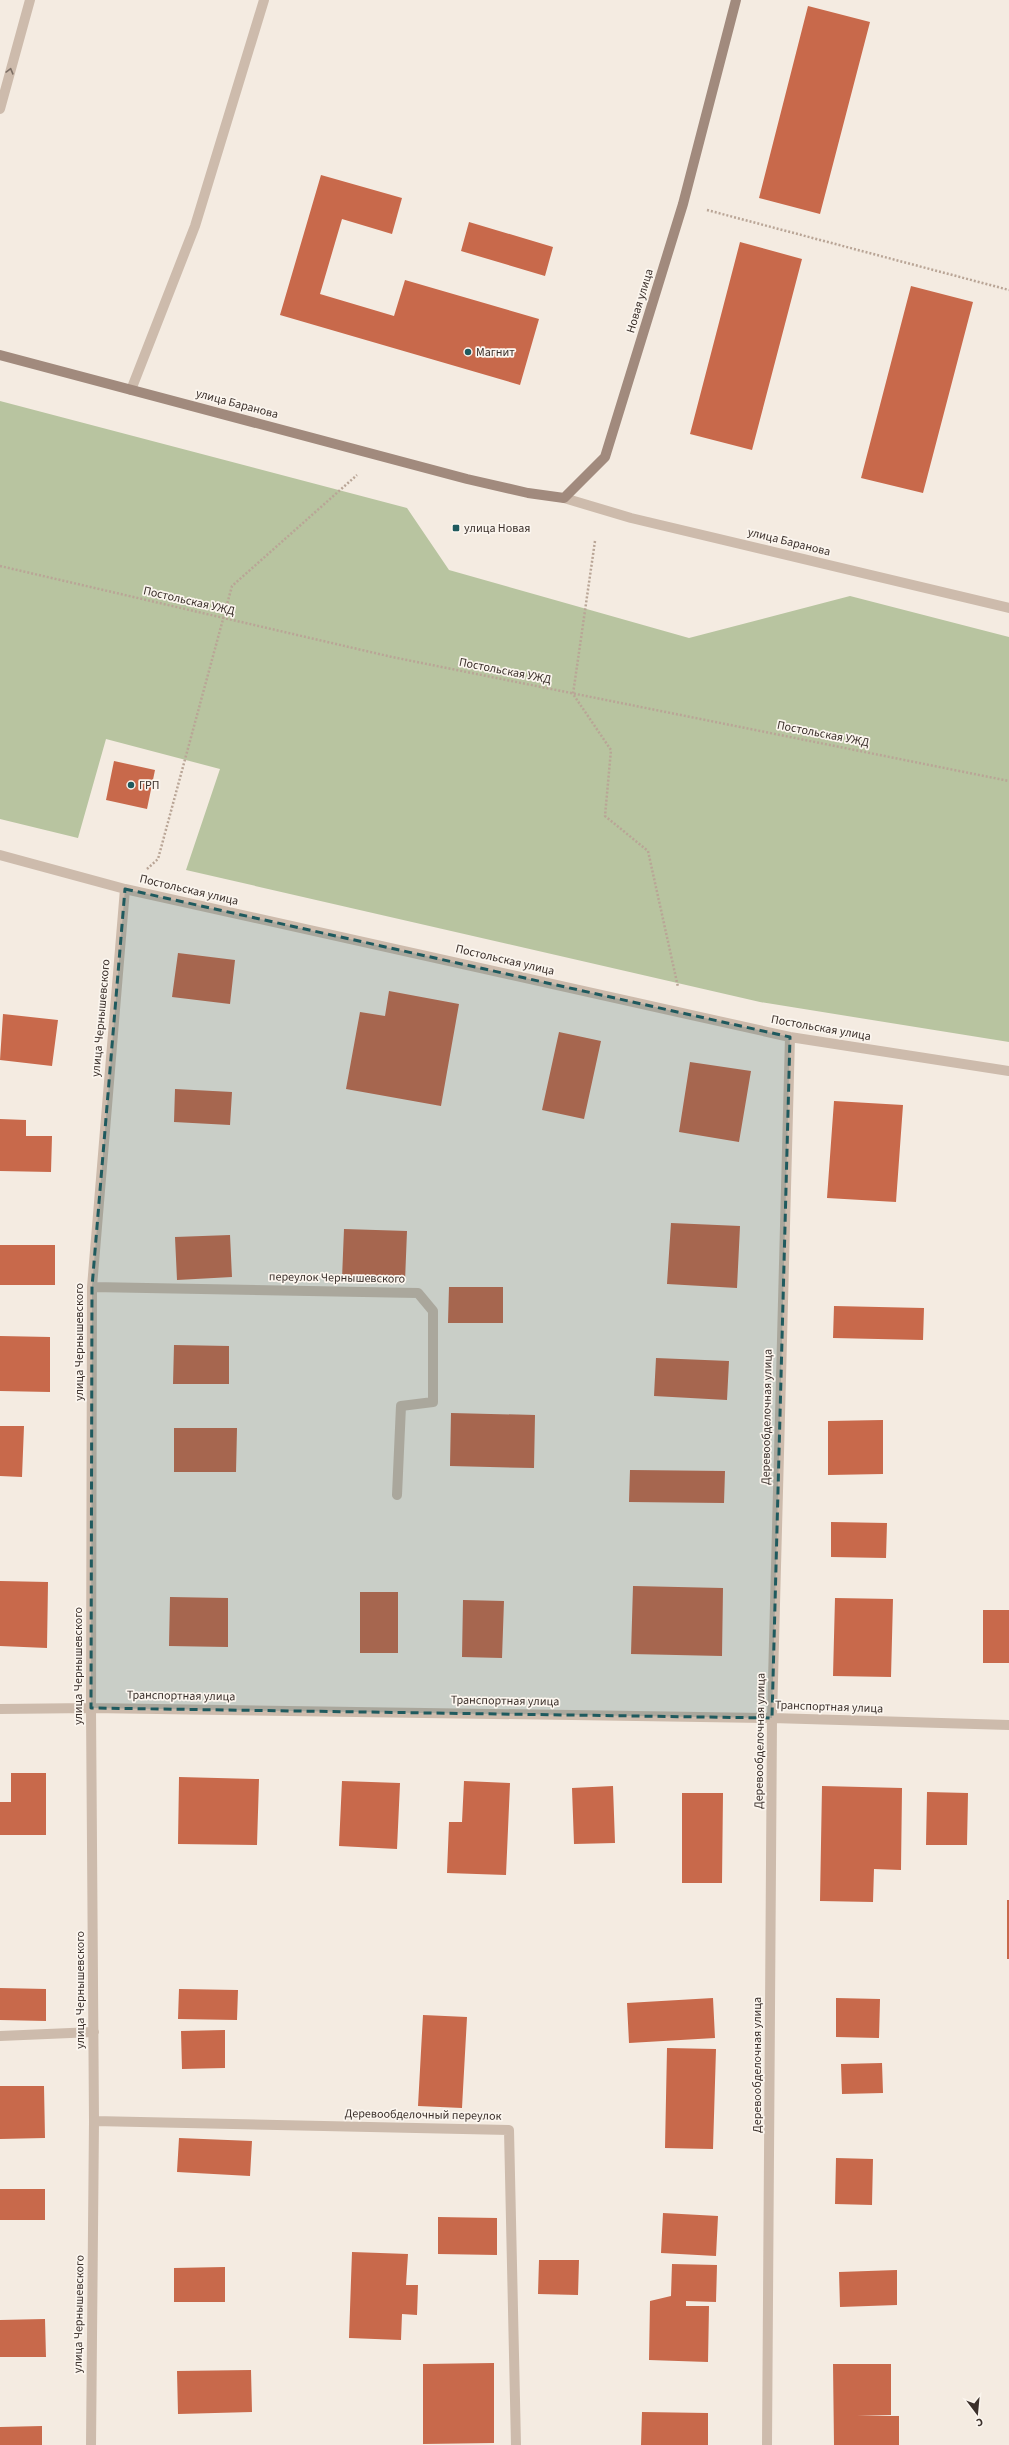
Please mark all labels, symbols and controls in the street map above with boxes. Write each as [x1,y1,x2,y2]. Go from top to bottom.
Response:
one-way arrow [6,68,14,74]
street label: Новая улица [622,267,658,335]
place label: Магнит [476,344,515,361]
marker: Магнит [463,347,473,357]
street label: улица Баранова [194,385,280,423]
place label: улица Новая [464,520,531,537]
marker: улица Новая [451,523,461,533]
street label: улица Баранова [746,523,832,561]
street label: Постольская УЖД [142,582,237,620]
street label: Постольская УЖД [457,654,553,688]
street label: Постольская УЖД [775,717,871,751]
place label: ГРП [139,777,160,794]
marker: ГРП [126,780,136,790]
street label: Постольская улица [138,870,240,910]
street label: Постольская улица [454,940,556,980]
street label: улица Чернышевского [87,958,115,1078]
street label: Постольская улица [770,1011,872,1045]
street label: переулок Чернышевского [269,1268,405,1288]
street label: улица Чернышевского [71,1283,88,1401]
street label: Деревообделочная улица [757,1349,777,1485]
street label: улица Чернышевского [70,1607,87,1725]
street label: Деревообделочная улица [750,1673,770,1809]
street label: Транспортная улица [127,1687,235,1705]
street label: Транспортная улица [451,1692,559,1710]
street label: Транспортная улица [774,1697,884,1717]
street label: улица Чернышевского [72,1931,89,2049]
street label: Деревообделочная улица [749,1997,766,2133]
street label: Деревообделочный переулок [344,2105,502,2125]
street label: улица Чернышевского [69,2255,89,2373]
north arrow [957,2393,997,2433]
text: С [974,2414,985,2430]

